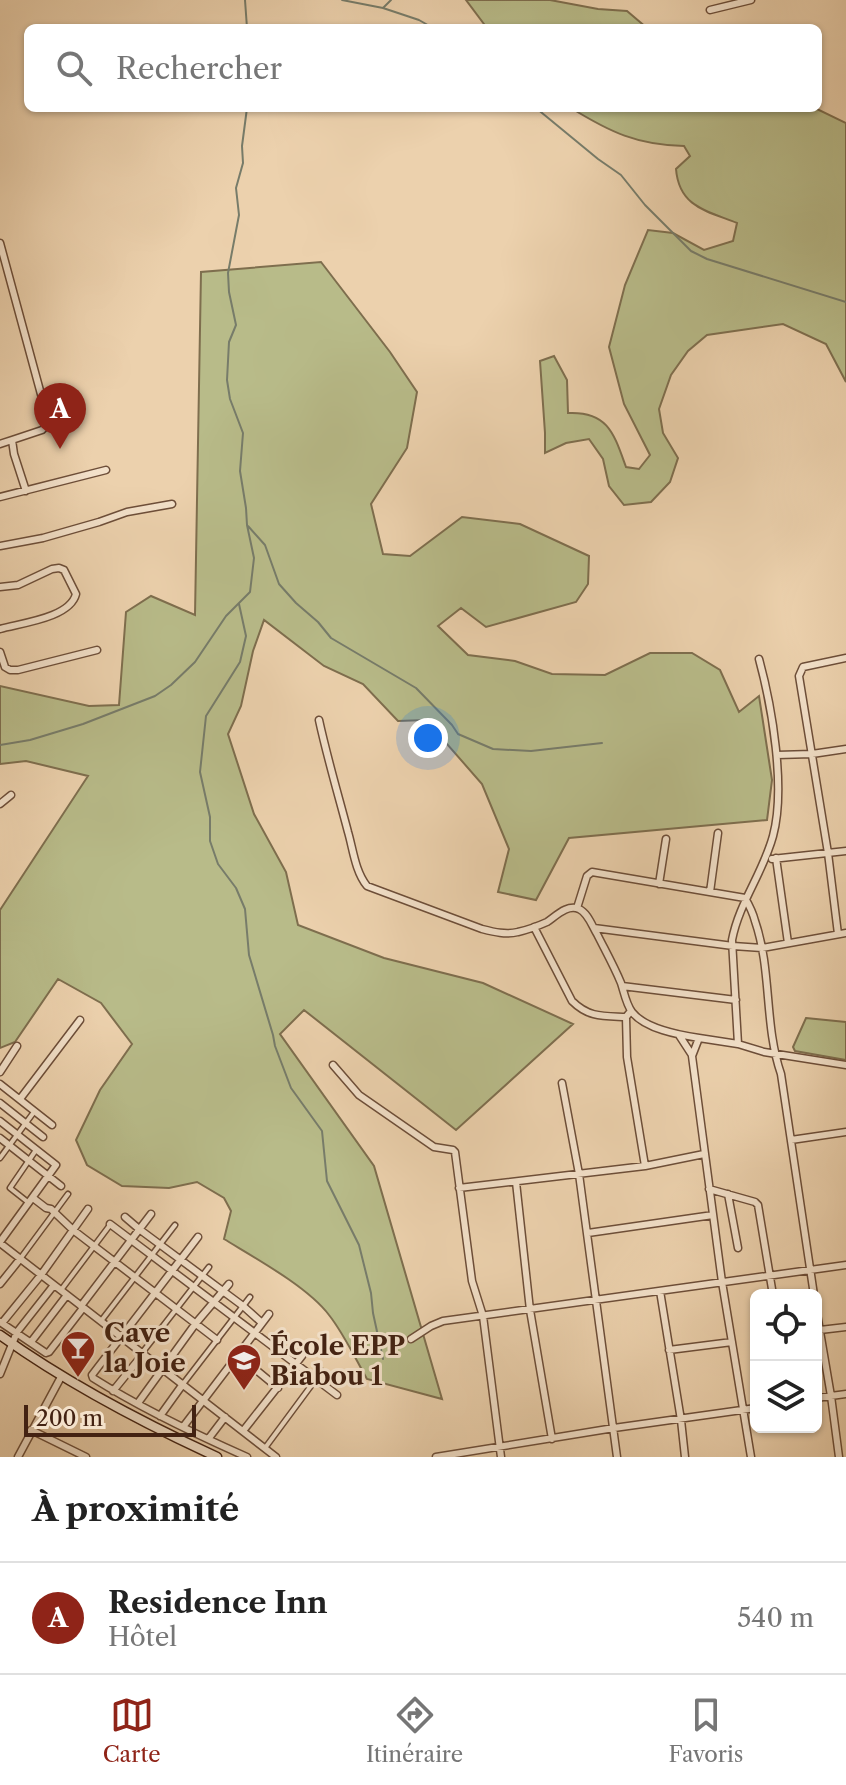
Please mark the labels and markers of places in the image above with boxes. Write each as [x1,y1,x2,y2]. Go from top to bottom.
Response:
pin: A [34,383,86,449]
place label: Cave la Joie [104,1317,186,1379]
bar icon: Cave la Joie [59,1329,97,1379]
place label: École EPP Biabou 1 [270,1330,405,1392]
school or university icon: École EPP Biabou 1 [225,1342,263,1392]

